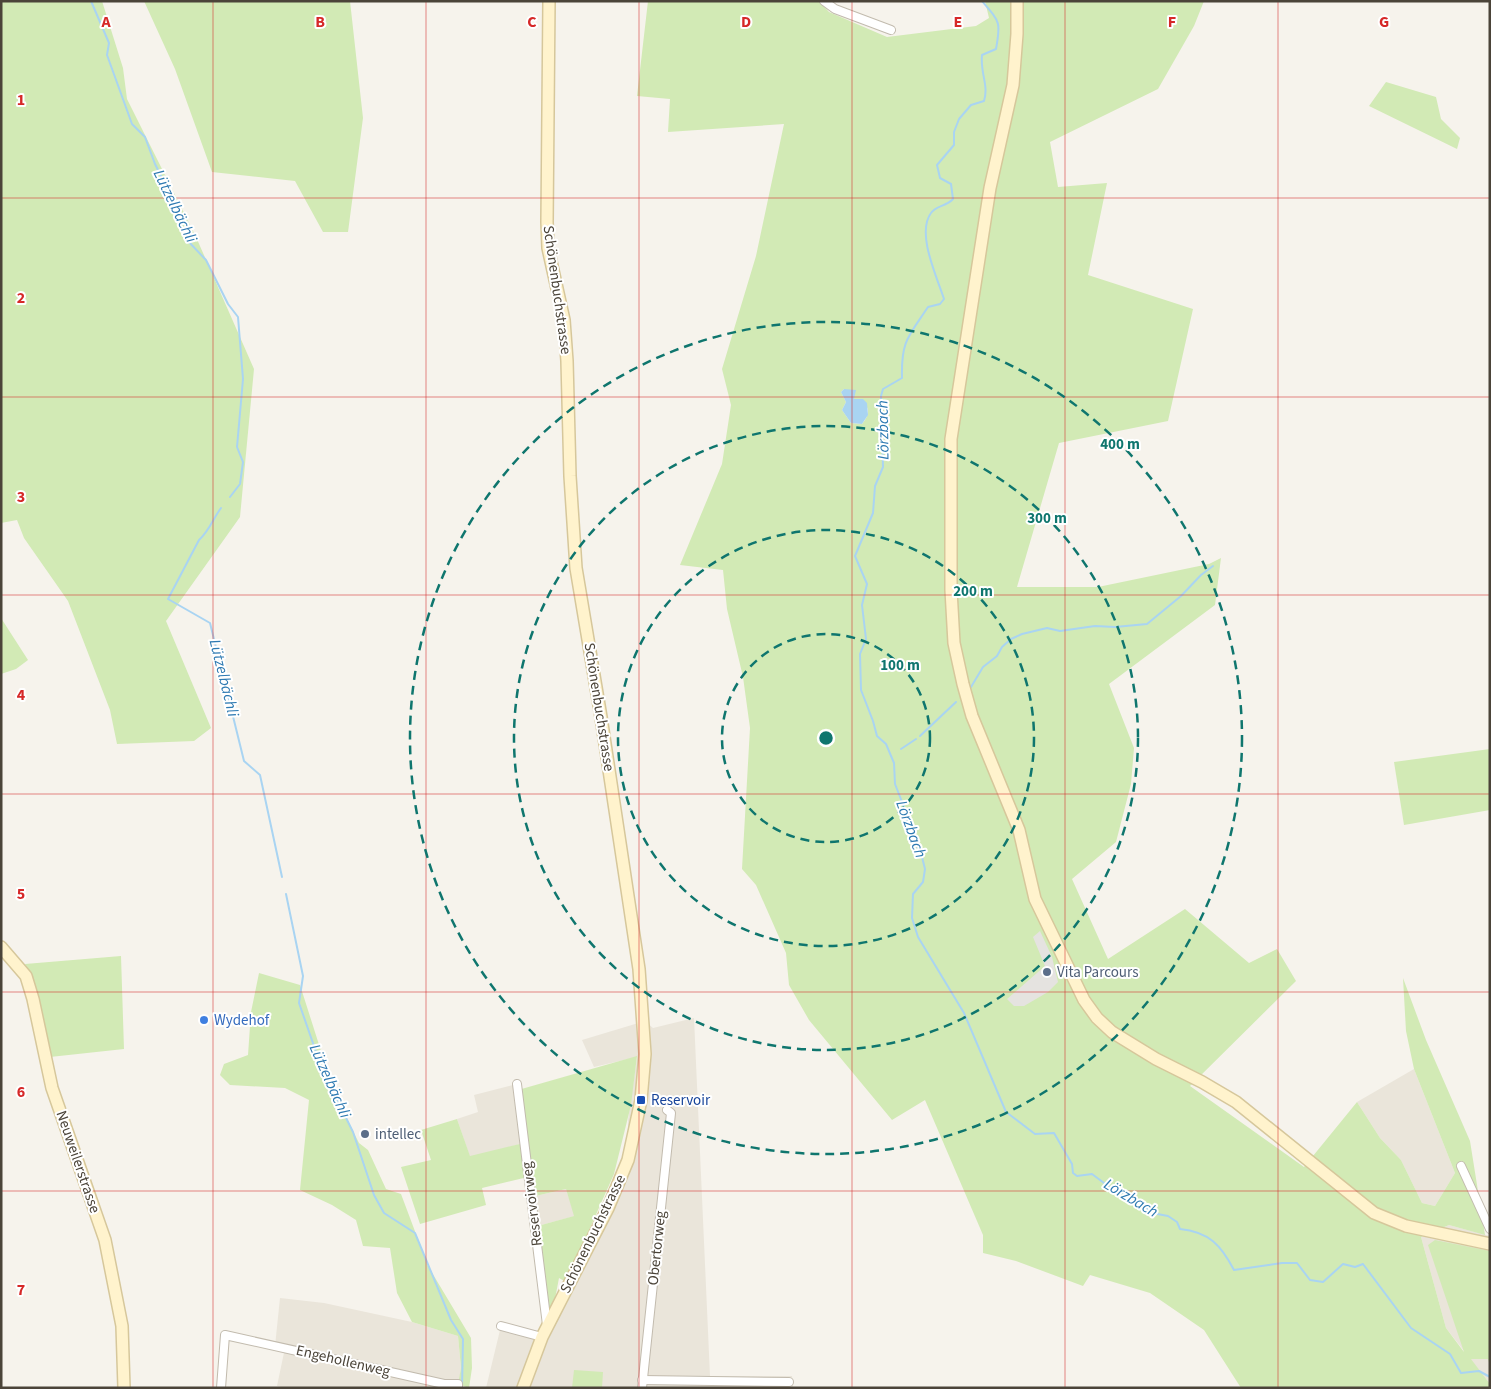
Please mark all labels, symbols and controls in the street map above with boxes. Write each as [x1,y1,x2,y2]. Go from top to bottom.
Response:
text: A [100,11,111,33]
text: B [315,11,325,33]
text: C [527,11,537,33]
text: D [741,11,751,33]
text: E [954,11,962,33]
text: F [1168,11,1176,33]
text: G [1379,11,1389,33]
text: 1 [17,89,25,111]
water label: Lützelbächli [148,166,202,247]
street label: Schönenbuchstrasse [538,224,576,356]
text: 2 [17,287,25,309]
water label: Lörzbach [871,400,895,460]
text: 400 m [1100,434,1140,455]
text: 3 [17,486,25,508]
text: 300 m [1027,508,1067,529]
text: 200 m [953,581,993,602]
water label: Lützelbächli [204,637,244,719]
street label: Schönenbuchstrasse [578,641,620,773]
text: 100 m [880,655,920,676]
text: 4 [17,684,26,706]
centre of rings [817,729,835,747]
water label: Lörzbach [890,797,932,861]
text: 5 [17,883,25,905]
place label: Vita Parcours [1057,962,1138,983]
marker: Vita Parcours [1041,966,1053,978]
place label: Wydehof [214,1010,270,1031]
marker: Wydehof [198,1014,210,1026]
water label: Lützelbächli [304,1040,356,1122]
text: 6 [17,1081,25,1103]
place label: Reservoir [651,1090,711,1111]
marker: Reservoir [635,1094,647,1106]
street label: Neuweilerstrasse [51,1108,105,1216]
place label: intellec [375,1124,421,1145]
marker: intellec [359,1128,371,1140]
street label: Reservoirweg [516,1160,548,1247]
street label: Schönenbuchstrasse [555,1171,631,1297]
water label: Lörzbach [1100,1173,1162,1223]
street label: Obertorweg [643,1209,671,1286]
text: 7 [17,1279,25,1301]
street label: Engehollenweg [294,1340,393,1382]

